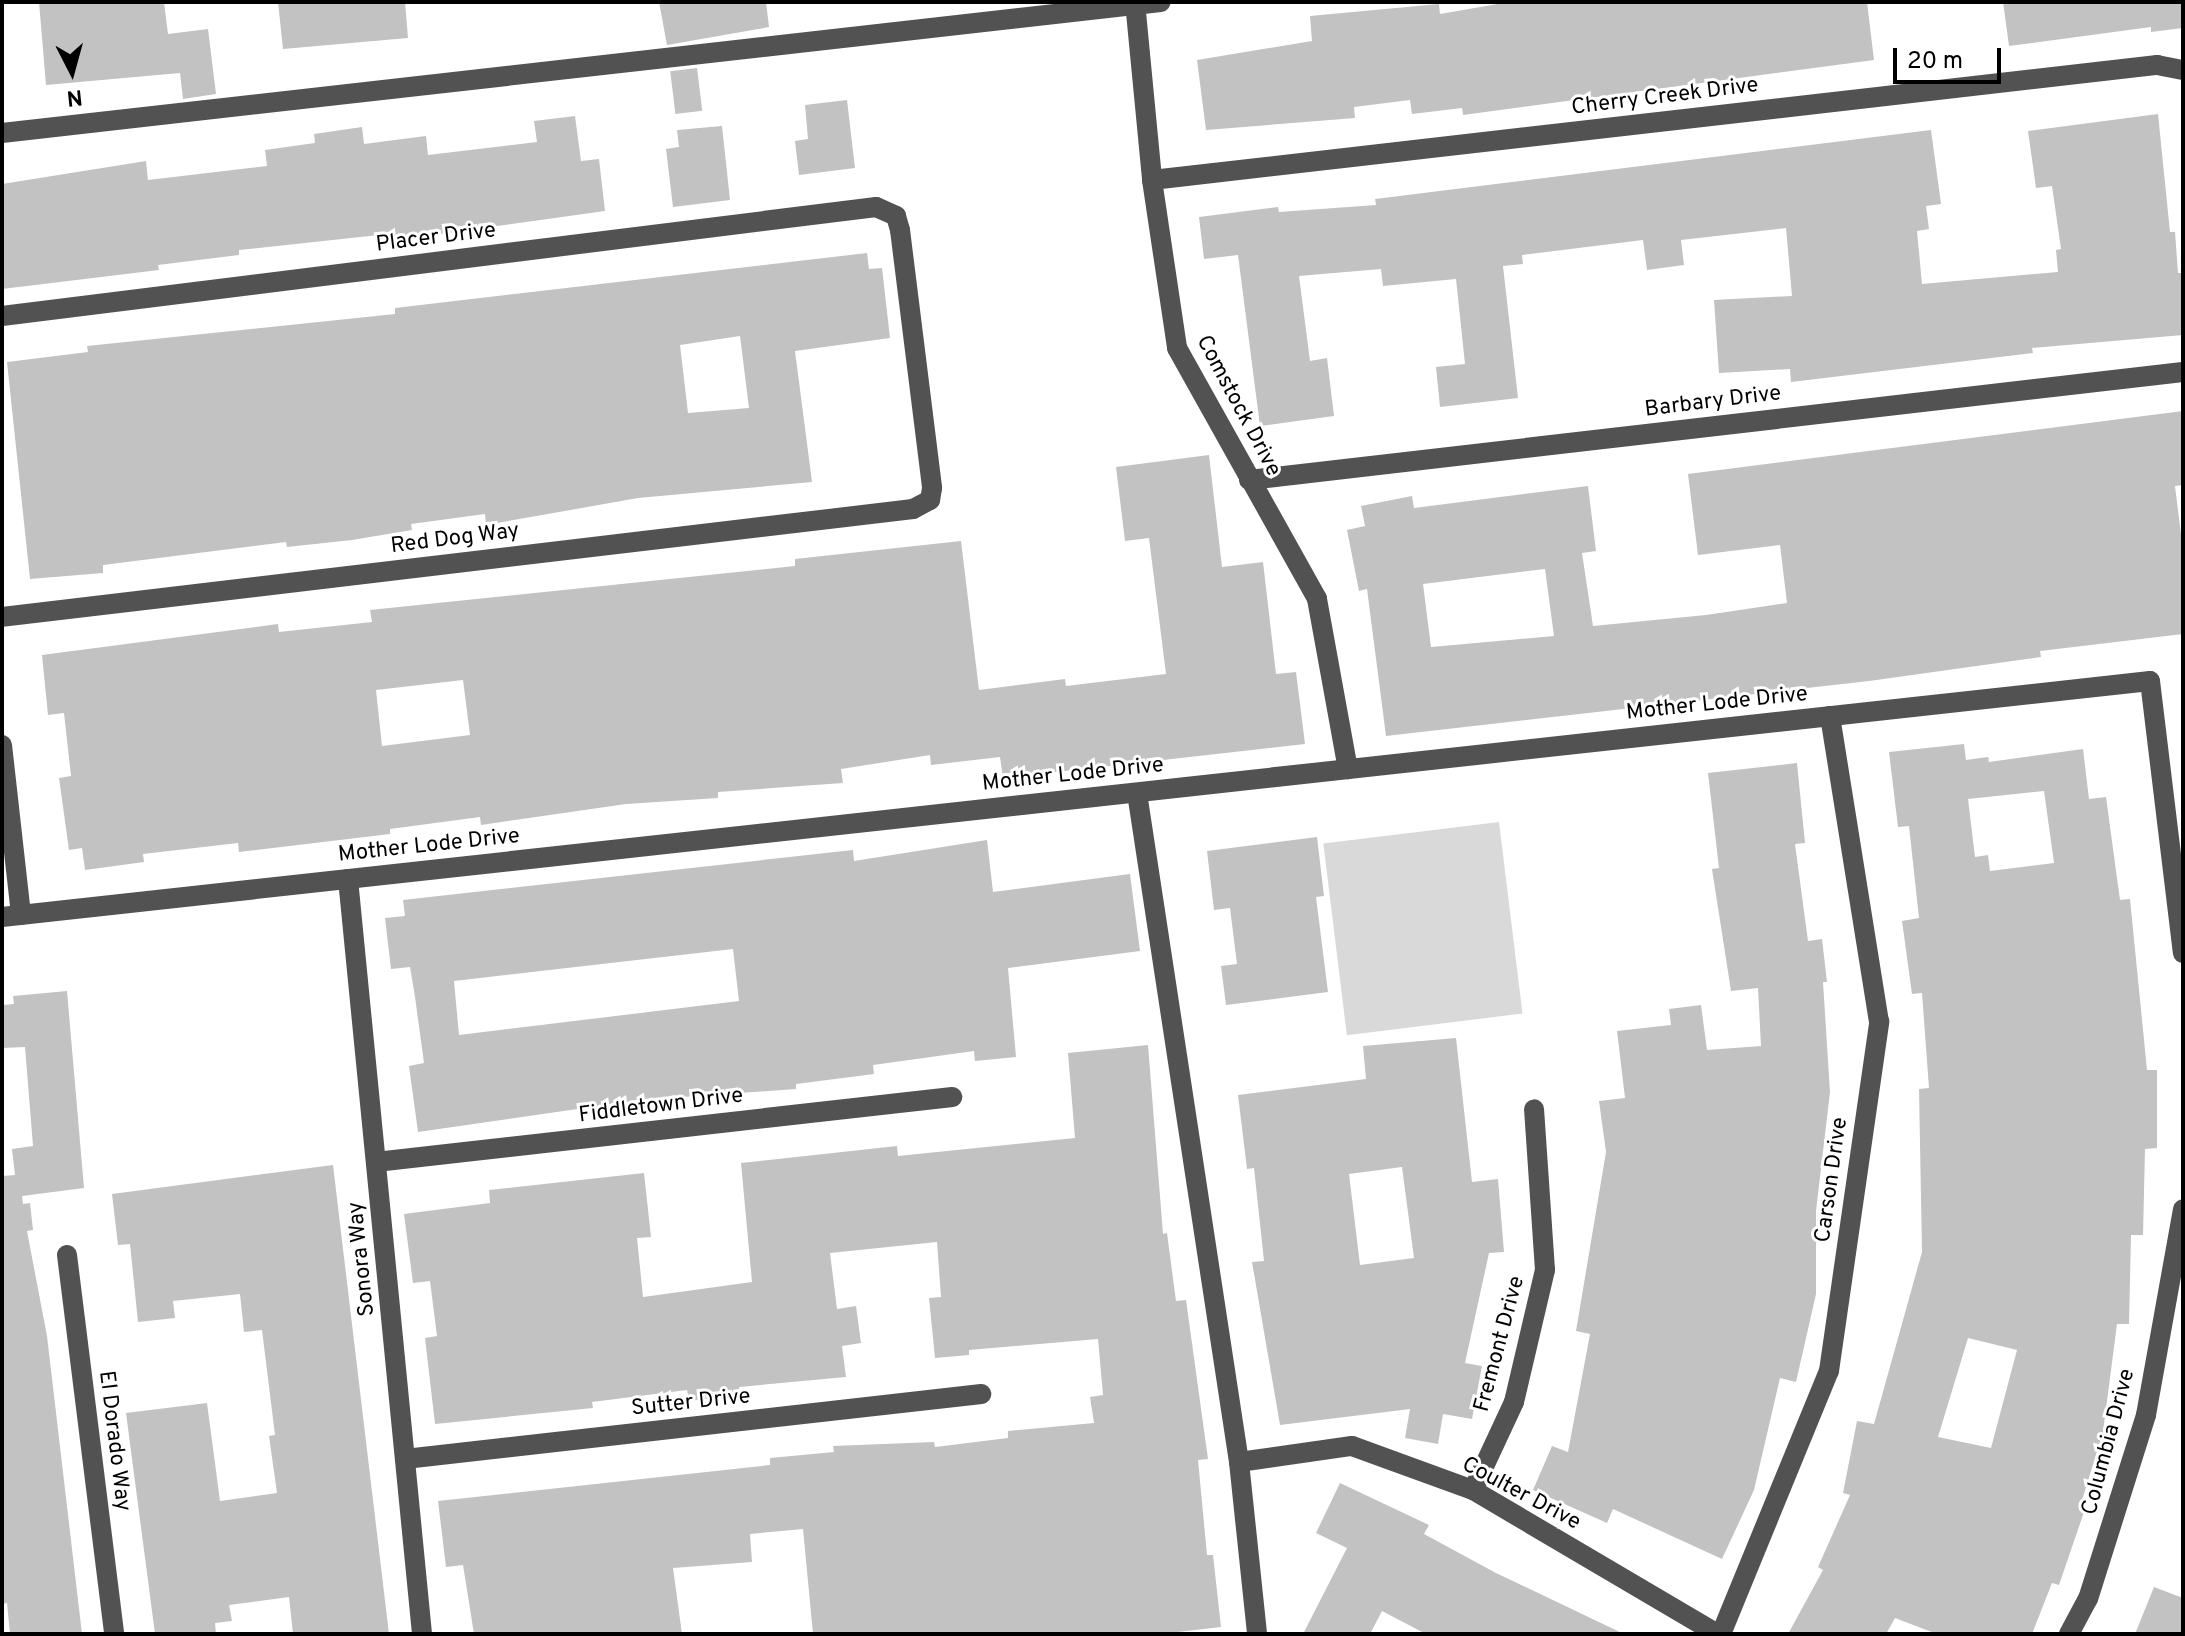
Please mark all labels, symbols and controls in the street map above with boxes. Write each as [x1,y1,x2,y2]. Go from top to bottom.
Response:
north arrow [32,32,112,112]
scale bar [1897,32,2005,82]
text: 20 m [1907,47,1963,77]
street label: Cherry Creek Drive [1570,72,1760,122]
text: N [65,82,84,111]
street label: Placer Drive [375,218,497,258]
street label: Comstock Drive [1190,331,1286,481]
street label: Barbary Drive [1643,381,1783,423]
street label: Red Dog Way [389,518,521,560]
street label: Mother Lode Drive [1625,681,1809,727]
street label: Mother Lode Drive [981,752,1165,798]
street label: Mother Lode Drive [337,823,521,869]
street label: Fiddletown Drive [577,1083,745,1129]
street label: Carson Drive [1810,1116,1854,1244]
street label: Sonora Way [343,1200,381,1318]
street label: Fremont Drive [1469,1273,1531,1415]
street label: Columbia Drive [2077,1366,2141,1518]
street label: El Dorado Way [92,1369,136,1513]
street label: Sutter Drive [630,1384,752,1422]
street label: Coulter Drive [1457,1452,1585,1536]

